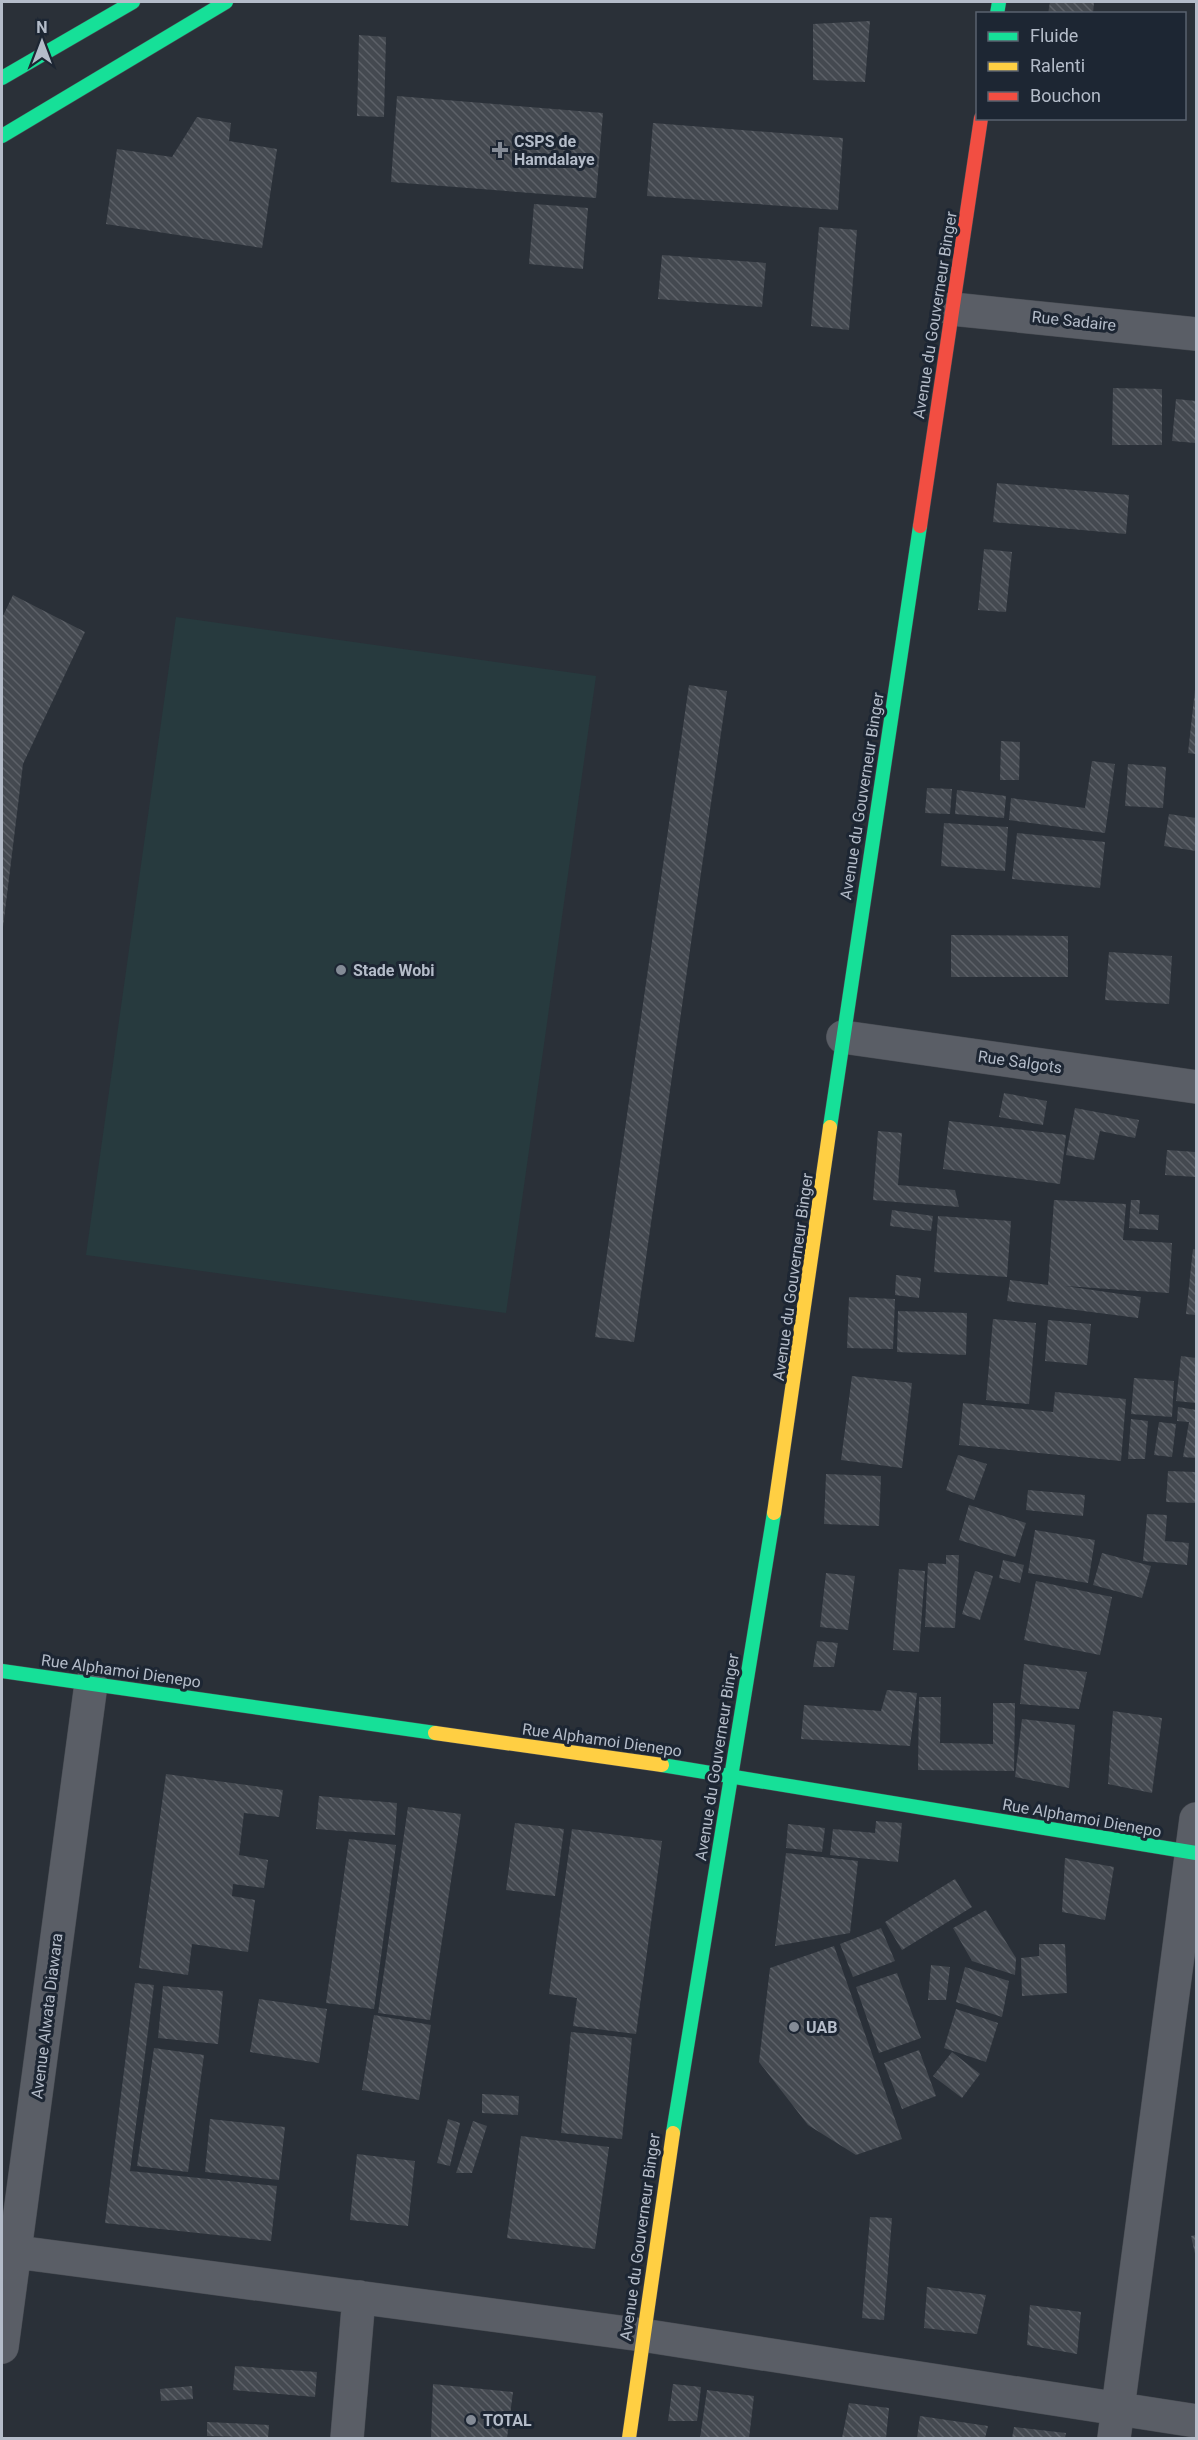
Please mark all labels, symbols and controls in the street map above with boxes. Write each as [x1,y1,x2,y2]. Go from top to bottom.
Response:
north arrow [12,12,72,72]
legend [976,12,1186,120]
text: N [36,18,48,37]
text: Fluide [1030,25,1078,46]
text: Ralenti [1030,55,1085,76]
text: Bouchon [1030,85,1101,106]
place label: CSPS de Hamdalaye [514,132,595,169]
marker: CSPS de Hamdalaye [491,141,509,159]
street label: Avenue du Gouverneur Binger [909,209,961,420]
street label: Rue Sadaire [1031,307,1117,335]
street label: Avenue du Gouverneur Binger [836,690,888,901]
place label: Stade Wobi [353,961,434,980]
marker: Stade Wobi [334,963,348,977]
street label: Rue Salgots [977,1047,1063,1077]
street label: Avenue du Gouverneur Binger [769,1171,817,1382]
street label: Rue Alphamoi Dienepo [40,1650,202,1692]
street label: Avenue du Gouverneur Binger [691,1651,743,1862]
street label: Rue Alphamoi Dienepo [521,1719,683,1761]
street label: Rue Alphamoi Dienepo [1001,1795,1163,1841]
street label: Avenue Alwata Diawara [27,1932,67,2100]
place label: UAB [806,2018,837,2037]
marker: UAB [787,2020,801,2034]
street label: Avenue du Gouverneur Binger [616,2131,664,2342]
place label: TOTAL [483,2411,532,2430]
marker: TOTAL [464,2413,478,2427]

